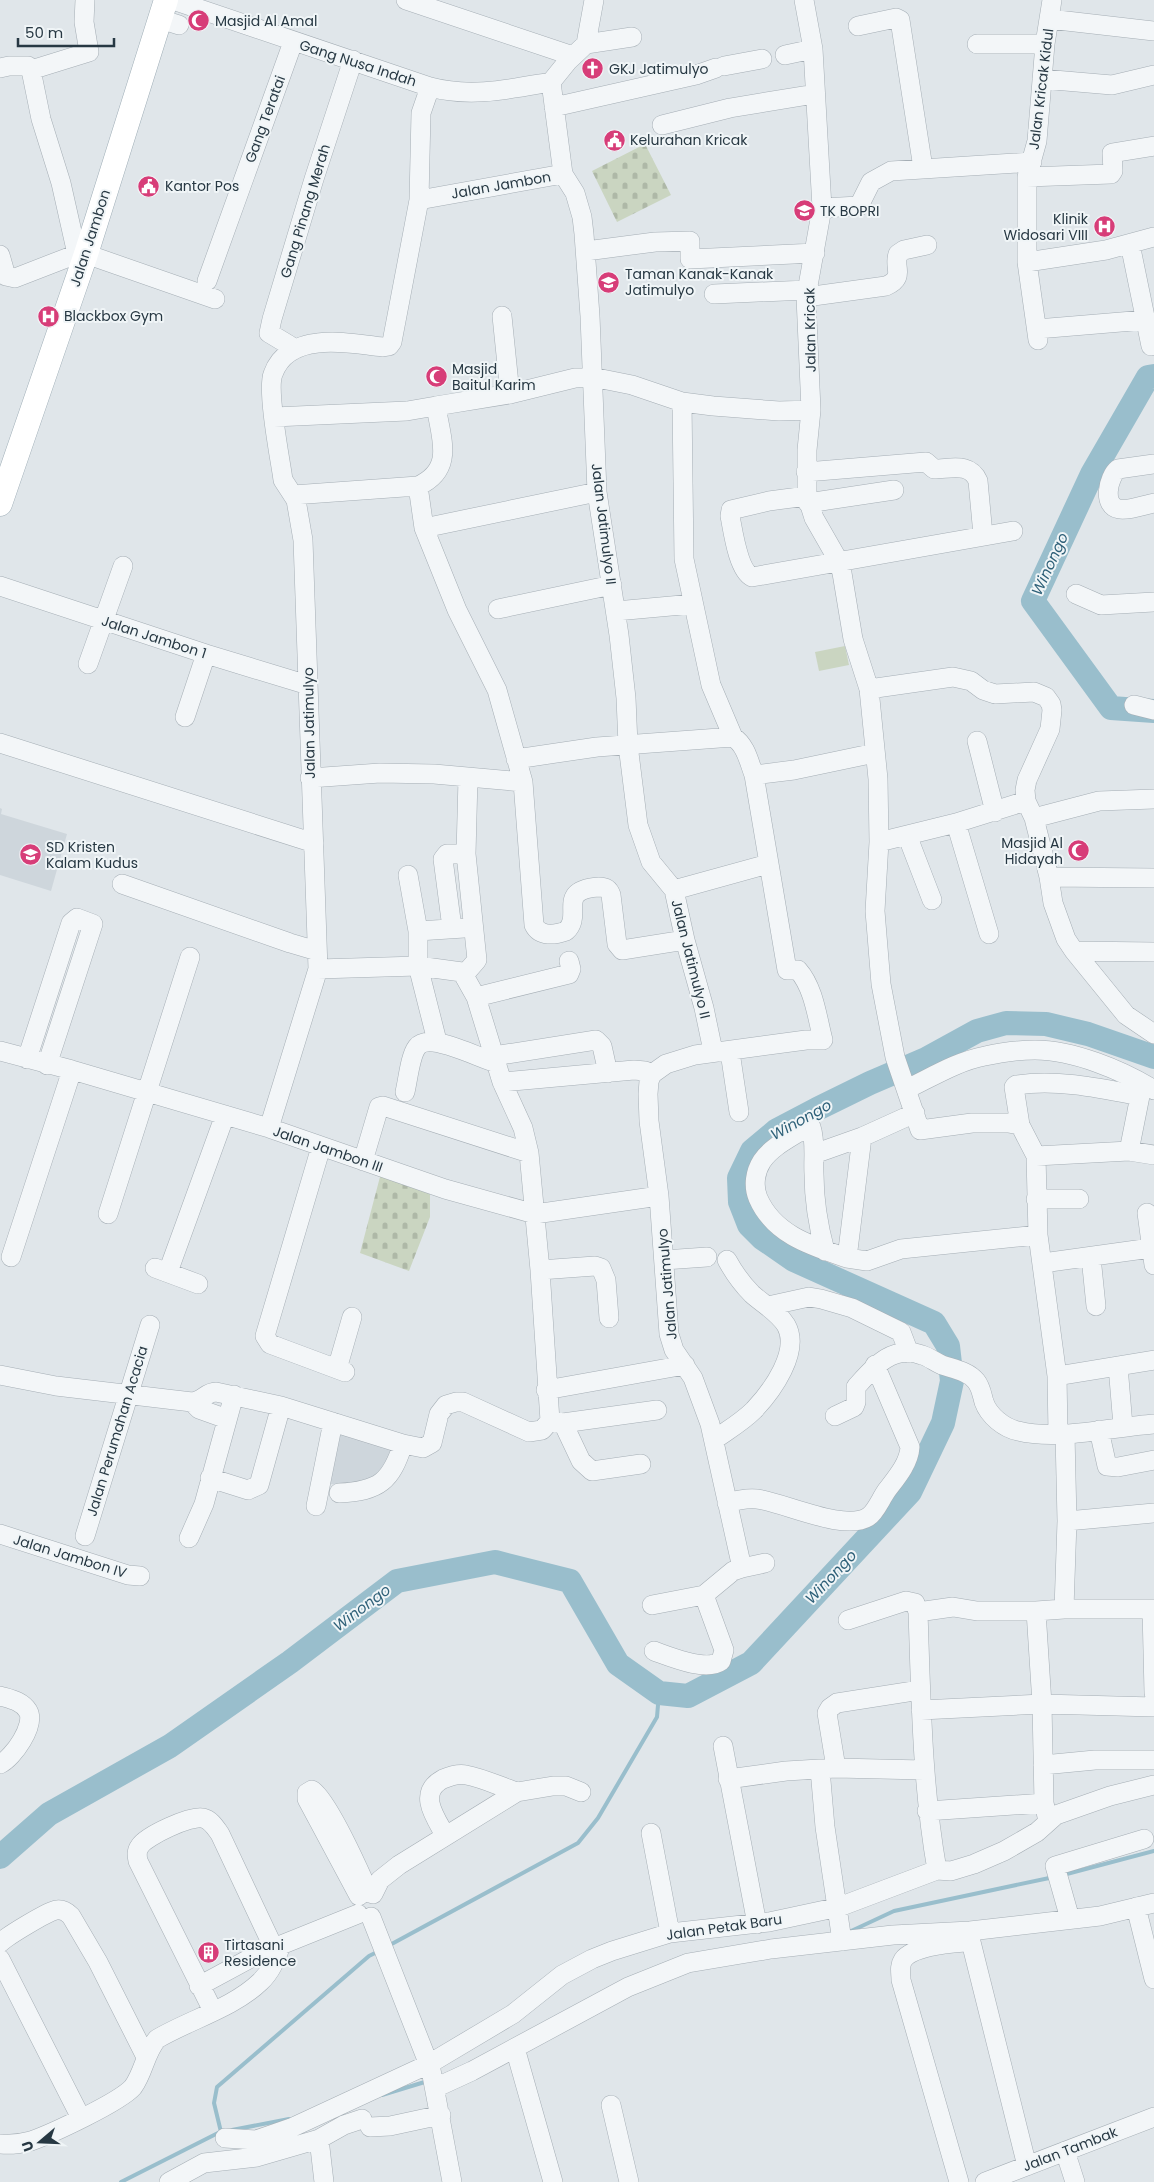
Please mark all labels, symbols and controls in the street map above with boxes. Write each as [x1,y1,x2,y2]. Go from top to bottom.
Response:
mosque icon: Masjid Al Amal [187,9,211,33]
place label: Masjid Al Amal [215,11,317,31]
scale bar [18,15,114,47]
text: 50 m [25,22,63,43]
street label: Jalan Kricak Kidul [1024,27,1058,151]
street label: Gang Nusa Indah [297,35,419,91]
church icon: GKJ Jatimulyo [581,57,605,81]
place label: GKJ Jatimulyo [609,59,709,79]
street label: Gang Teratai [240,73,290,165]
public building icon: Kelurahan Kricak [602,128,626,152]
place label: Kelurahan Kricak [630,130,748,150]
street label: Gang Pinang Merah [275,142,335,280]
street label: Jalan Jambon [449,166,553,204]
public building icon: Kantor Pos [137,174,161,198]
place label: Kantor Pos [165,176,239,196]
street label: Jalan Jambon [65,187,115,289]
school or university icon: TK BOPRI [792,199,816,223]
place label: TK BOPRI [820,201,879,221]
place label: Klinik Widosari VIII [1003,209,1089,245]
hospital icon: Klinik Widosari VIII [1092,215,1116,239]
place label: Taman Kanak-Kanak Jatimulyo [625,264,774,300]
school or university icon: Taman Kanak-Kanak Jatimulyo [597,270,621,294]
street label: Jalan Kricak [799,287,821,373]
hospital icon: Blackbox Gym [36,304,60,328]
place label: Blackbox Gym [64,306,163,326]
place label: Masjid Baitul Karim [452,359,536,395]
mosque icon: Masjid Baitul Karim [424,365,448,389]
street label: Jalan Jatimulyo II [587,462,621,586]
water label: Winongo [1026,529,1073,599]
street label: Jalan Jambon 1 [99,611,209,663]
street label: Jalan Jatimulyo [298,667,320,779]
place label: Masjid Al Hidayah [1001,833,1063,869]
place label: SD Kristen Kalam Kudus [46,837,138,873]
mosque icon: Masjid Al Hidayah [1067,839,1091,863]
school or university icon: SD Kristen Kalam Kudus [18,843,42,867]
street label: Jalan Jatimulyo II [667,897,715,1021]
water label: Winongo [766,1094,835,1145]
street label: Jalan Jambon III [270,1121,386,1177]
street label: Jalan Jatimulyo [652,1228,682,1340]
street label: Jalan Perumahan Acacia [82,1343,152,1519]
street label: Jalan Jambon IV [11,1529,130,1583]
water label: Winongo [800,1545,861,1608]
water label: Winongo [329,1579,395,1636]
street label: Jalan Petak Baru [665,1909,783,1945]
place label: Tirtasani Residence [224,1935,297,1971]
building icon: Tirtasani Residence [196,1941,220,1965]
north arrow [15,2117,65,2167]
street label: Jalan Tambak [1020,2121,1121,2176]
text: U [17,2138,39,2154]

